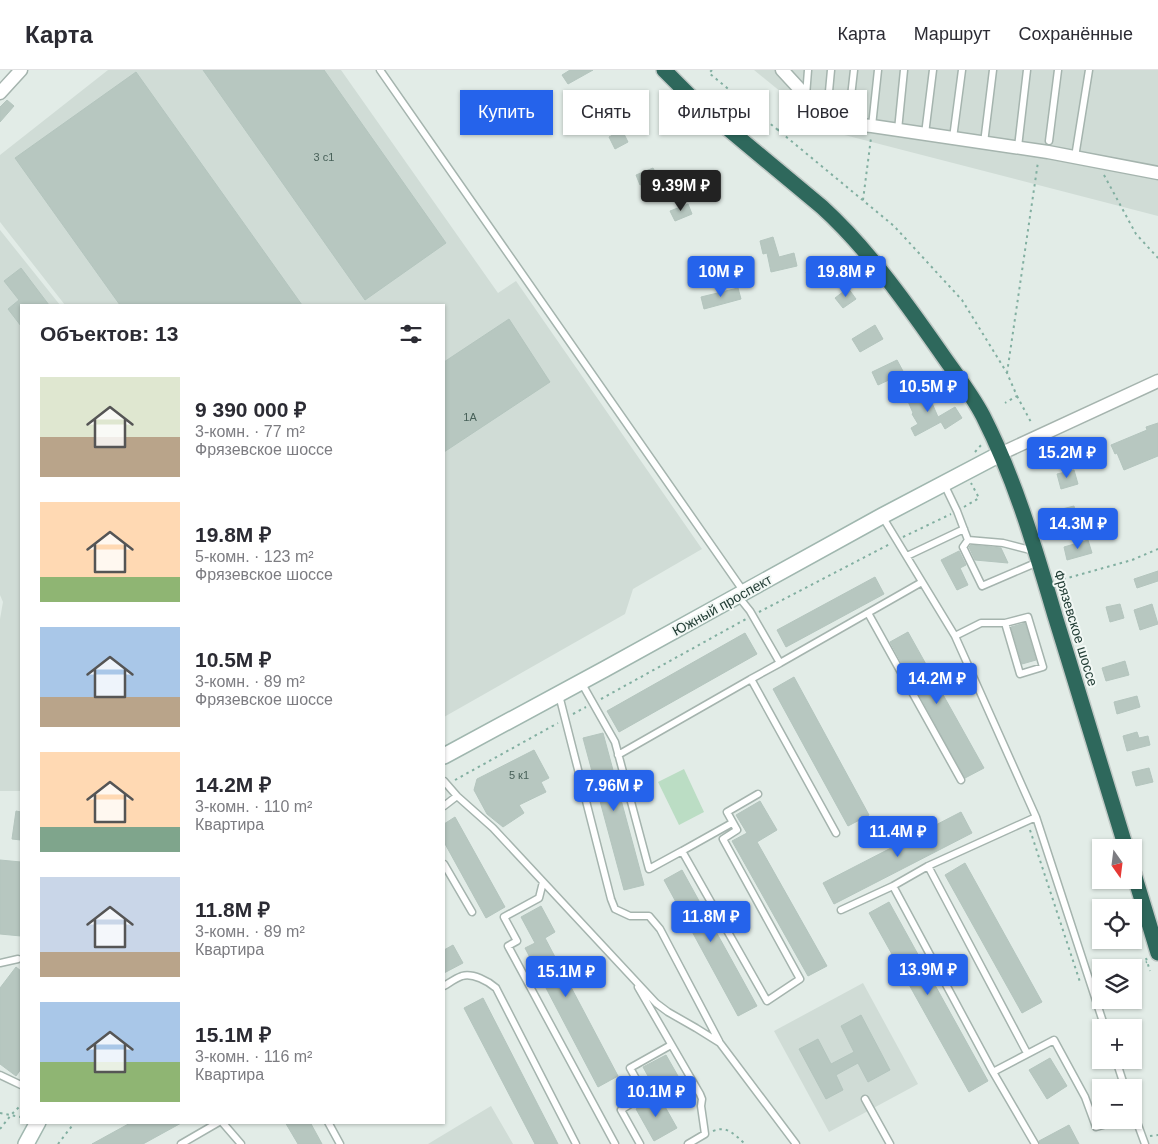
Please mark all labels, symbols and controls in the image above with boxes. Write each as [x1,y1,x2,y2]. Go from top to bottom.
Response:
text: Карта [25,21,93,48]
text: Карта [838,24,886,44]
text: Маршрут [914,24,990,44]
text: Сохранённые [1018,24,1133,44]
chip: Купить [460,90,553,135]
chip: Снять [563,90,649,135]
chip: Фильтры [659,90,769,135]
chip: Новое [779,90,867,135]
house number: 3 с1 [314,151,334,163]
pin: 9.39M ₽ [635,170,727,212]
text: 9.39M ₽ [652,177,710,194]
pin: 10M ₽ [686,256,756,298]
pin: 19.8M ₽ [800,256,892,298]
text: 10M ₽ [699,263,743,280]
text: 19.8M ₽ [817,263,875,280]
icon: filters [397,320,425,348]
text: Объектов: 13 [40,322,178,345]
pin: 10.5M ₽ [882,370,974,413]
text: 10.5M ₽ [899,378,957,395]
icon: home [80,397,140,457]
text: 9 390 000 ₽ [195,398,306,421]
house number: 1А [463,411,477,423]
text: 3-комн. · 77 m² [195,423,305,440]
pin: 15.2M ₽ [1021,436,1113,479]
text: Фрязевское шоссе [195,441,333,458]
text: 15.2M ₽ [1038,444,1096,461]
pin: 14.3M ₽ [1032,508,1124,550]
text: 14.3M ₽ [1049,515,1107,532]
icon: home [80,522,140,582]
text: 19.8M ₽ [195,523,271,546]
text: 5-комн. · 123 m² [195,548,314,565]
text: Фрязевское шоссе [195,566,333,583]
street label: Фрязевское шоссе [1051,568,1101,688]
street label: Южный проспект [669,571,775,639]
icon: home [80,647,140,707]
text: 10.5M ₽ [195,648,271,671]
pin: 14.2M ₽ [891,662,983,705]
text: 14.2M ₽ [908,670,966,687]
text: 3-комн. · 89 m² [195,673,305,690]
text: Фрязевское шоссе [195,691,333,708]
house number: 5 к1 [509,769,529,781]
pin: 7.96M ₽ [568,770,660,812]
icon: home [80,772,140,832]
text: 14.2M ₽ [195,773,271,796]
text: 7.96M ₽ [585,777,643,794]
text: 3-комн. · 110 m² [195,798,312,815]
text: Квартира [195,816,264,833]
pin: 11.4M ₽ [852,816,944,858]
text: 11.4M ₽ [869,823,927,840]
north arrow [1092,839,1142,889]
map controls [1092,839,1142,1129]
icon: home [80,897,140,957]
text: 11.8M ₽ [195,898,270,921]
button: locate [1092,899,1142,949]
pin: 11.8M ₽ [665,900,757,943]
text: 11.8M ₽ [682,908,740,925]
text: 3-комн. · 89 m² [195,923,305,940]
text: Квартира [195,941,264,958]
pin: 13.9M ₽ [882,954,974,996]
pin: 15.1M ₽ [520,956,612,998]
button: layers [1092,959,1142,1009]
text: 13.9M ₽ [899,961,957,978]
text: 15.1M ₽ [537,963,595,980]
button: + [1092,1019,1142,1069]
icon: home [80,1022,140,1082]
text: 15.1M ₽ [195,1023,271,1046]
text: 3-комн. · 116 m² [195,1048,312,1065]
text: Квартира [195,1066,264,1083]
pin: 10.1M ₽ [610,1076,702,1118]
button: − [1092,1079,1142,1129]
text: 10.1M ₽ [627,1083,685,1100]

